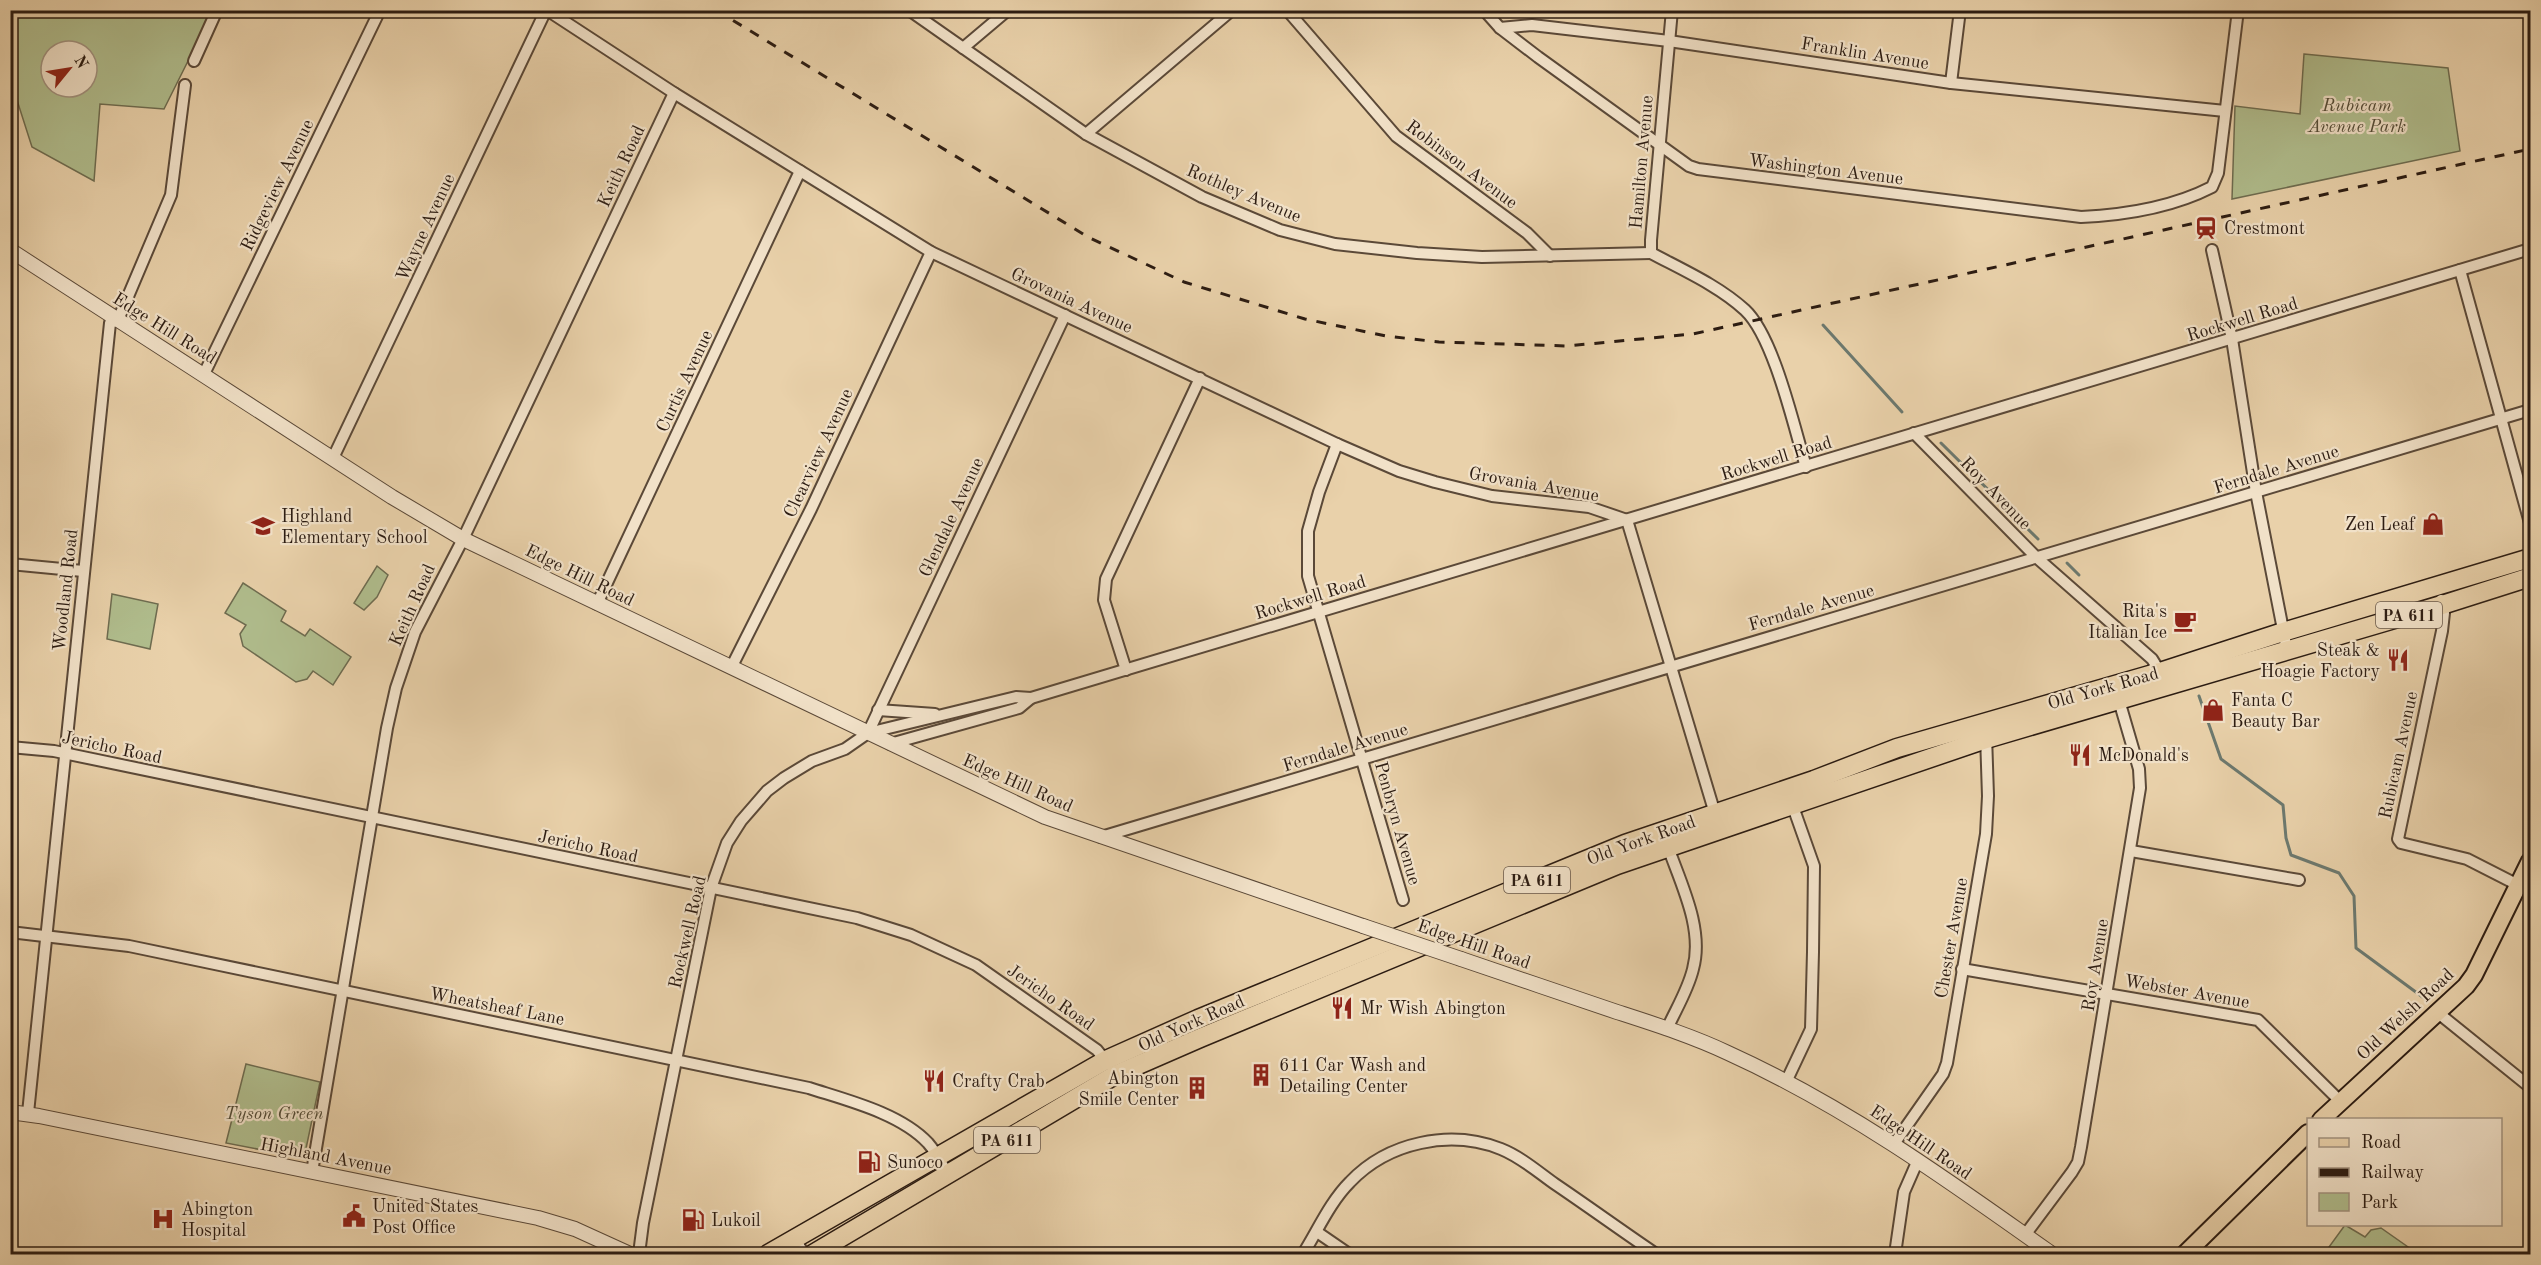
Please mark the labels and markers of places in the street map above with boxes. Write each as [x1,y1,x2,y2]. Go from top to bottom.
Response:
station icon: Crestmont [2193,215,2219,241]
place label: Crestmont [2224,220,2305,238]
place label: Highland Elementary School [281,508,428,547]
shop icon: Zen Leaf [2420,511,2446,537]
school or university icon: Highland Elementary School [250,513,276,539]
place label: Zen Leaf [2345,516,2416,534]
place label: Rita's Italian Ice [2088,603,2167,642]
cafe icon: Rita's Italian Ice [2172,608,2198,634]
place label: Steak & Hoagie Factory [2260,642,2380,681]
restaurant icon: Steak & Hoagie Factory [2385,647,2411,673]
place label: Fanta C Beauty Bar [2231,692,2320,731]
shop icon: Fanta C Beauty Bar [2200,697,2226,723]
restaurant icon: McDonald's [2067,742,2093,768]
place label: McDonald's [2098,747,2189,765]
restaurant icon: Mr Wish Abington [1329,995,1355,1021]
place label: Mr Wish Abington [1360,1000,1506,1018]
place label: 611 Car Wash and Detailing Center [1279,1057,1426,1096]
building icon: 611 Car Wash and Detailing Center [1248,1062,1274,1088]
restaurant icon: Crafty Crab [921,1068,947,1094]
place label: Abington Smile Center [1078,1070,1180,1109]
place label: Crafty Crab [952,1073,1045,1091]
building icon: Abington Smile Center [1184,1075,1210,1101]
fuel station icon: Sunoco [856,1149,882,1175]
place label: Sunoco [887,1154,943,1172]
place label: United States Post Office [372,1198,479,1237]
place label: Abington Hospital [181,1201,253,1240]
public building icon: United States Post Office [341,1203,367,1229]
hospital icon: Abington Hospital [150,1206,176,1232]
fuel station icon: Lukoil [680,1207,706,1233]
place label: Lukoil [711,1212,761,1230]

